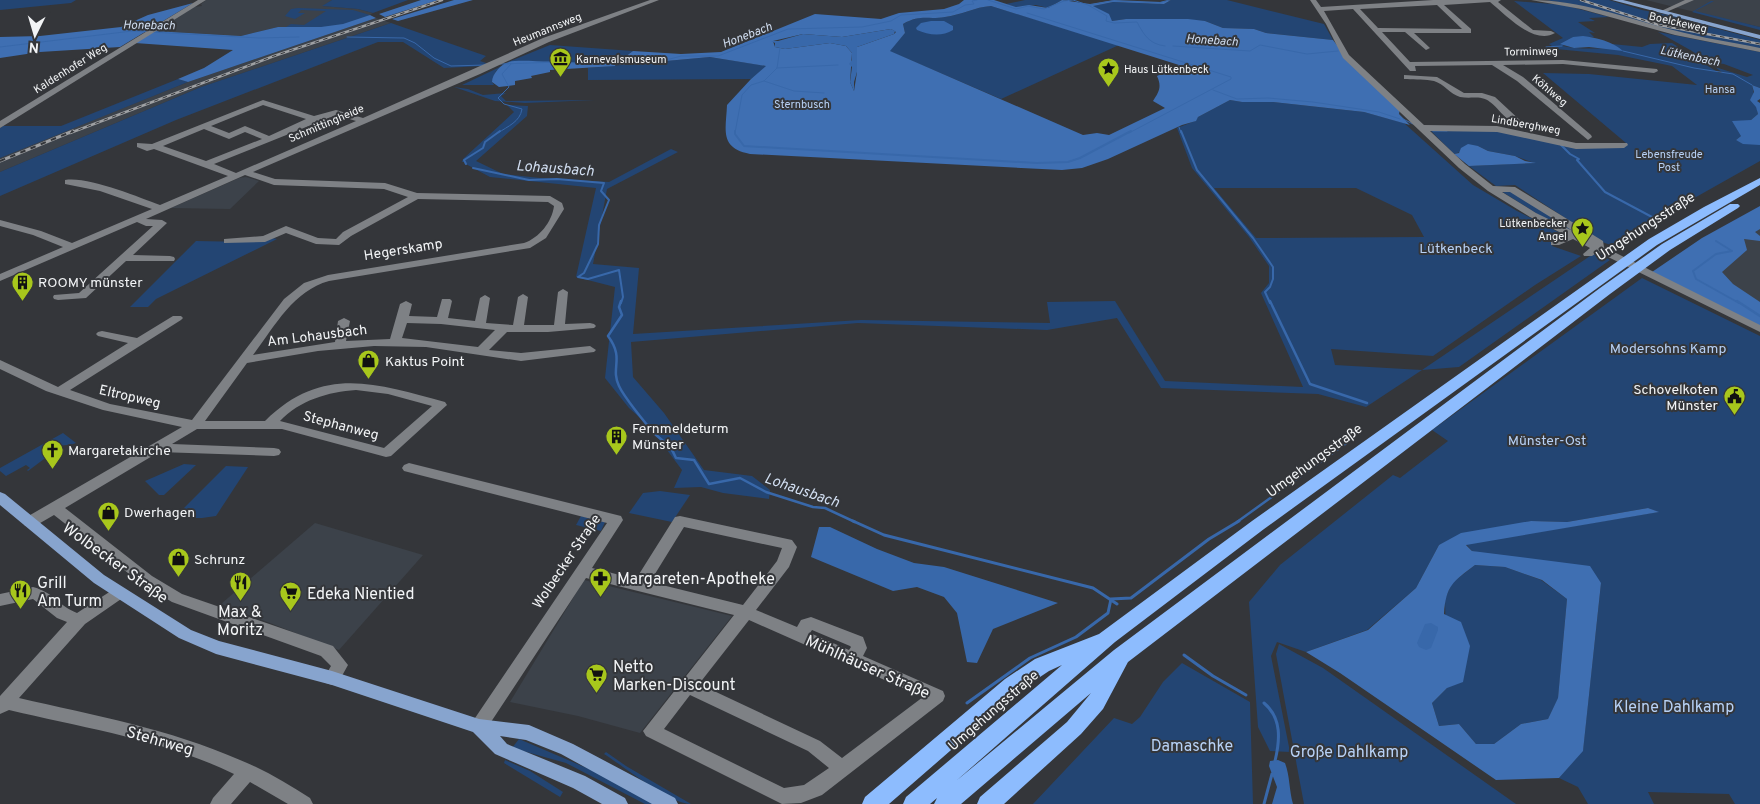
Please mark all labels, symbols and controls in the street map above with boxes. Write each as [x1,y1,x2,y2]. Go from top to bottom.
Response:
street label: Boelckeweg [1647,9,1708,36]
north arrow [10,10,60,60]
street label: Heumannsweg [511,10,584,50]
water label: Honebach [123,18,176,34]
water label: Honebach [720,19,775,53]
water label: Honebach [1185,31,1239,51]
text: N [28,38,40,55]
street label: Kaldenhofer Weg [31,41,110,97]
water label: Lütkenbach [1659,43,1722,71]
street label: Torminweg [1504,45,1558,59]
museum icon: Karnevalsmuseum [548,47,572,78]
place label: Karnevalsmuseum [576,53,667,67]
place icon: Haus Lütkenbeck [1096,57,1120,88]
place label: Haus Lütkenbeck [1124,63,1209,77]
street label: Köhlweg [1529,72,1570,110]
park label: Hansa [1705,83,1735,97]
park label: Sternbusch [774,98,830,112]
street label: Schmittingheide [286,102,366,146]
street label: Lindberghweg [1490,112,1562,138]
park label: Lebensfreude Post [1635,148,1703,175]
water label: Lohausbach [515,157,595,182]
street label: Umgehungsstraße [1593,189,1698,266]
place label: Lütkenbecker Angel [1499,217,1568,244]
place icon: Lütkenbecker Angel [1571,217,1595,248]
street label: Hegerskamp [363,236,444,265]
park label: Lütkenbeck [1419,241,1493,258]
building icon: ROOMY münster [10,270,34,301]
place label: ROOMY münster [38,275,143,292]
street label: Am Lohausbach [266,322,368,351]
park label: Modersohns Kamp [1610,341,1726,358]
shop icon: Kaktus Point [357,349,381,380]
place label: Kaktus Point [385,354,465,371]
street label: Eltropweg [97,382,162,413]
place label: Schovelkoten Münster [1633,382,1719,415]
public building icon: Schovelkoten Münster [1722,385,1746,416]
street label: Stephanweg [301,408,380,445]
place label: Fernmeldeturm Münster [632,421,729,454]
street label: Umgehungsstraße [1264,421,1366,502]
building icon: Fernmeldeturm Münster [604,424,628,455]
park label: Münster-Ost [1508,433,1586,450]
church icon: Margaretakirche [40,438,64,469]
place label: Margaretakirche [68,443,171,460]
water label: Lohausbach [761,470,842,513]
shop icon: Dwerhagen [96,500,120,531]
place label: Dwerhagen [124,505,195,522]
street label: Wolbecker Straße [529,511,605,612]
street label: Wolbecker Straße [58,519,172,609]
shop icon: Schrunz [166,547,190,578]
place label: Schrunz [194,552,245,569]
pharmacy icon: Margareten-Apotheke [589,566,613,597]
restaurant icon: Max & Moritz [228,570,252,601]
place label: Margareten-Apotheke [617,570,775,590]
place label: Grill Am Turm [37,574,102,612]
restaurant icon: Grill Am Turm [9,579,33,610]
supermarket icon: Edeka Nientied [279,581,303,612]
place label: Edeka Nientied [307,585,415,605]
place label: Max & Moritz [217,603,263,641]
street label: Mühlhäuser Straße [802,631,933,704]
place label: Netto Marken-Discount [613,658,735,696]
supermarket icon: Netto Marken-Discount [585,663,609,694]
street label: Umgehungsstraße [945,667,1043,755]
park label: Kleine Dahlkamp [1614,698,1734,718]
street label: Stehrweg [124,723,195,761]
park label: Damaschke [1151,737,1233,757]
park label: Große Dahlkamp [1290,743,1408,763]

